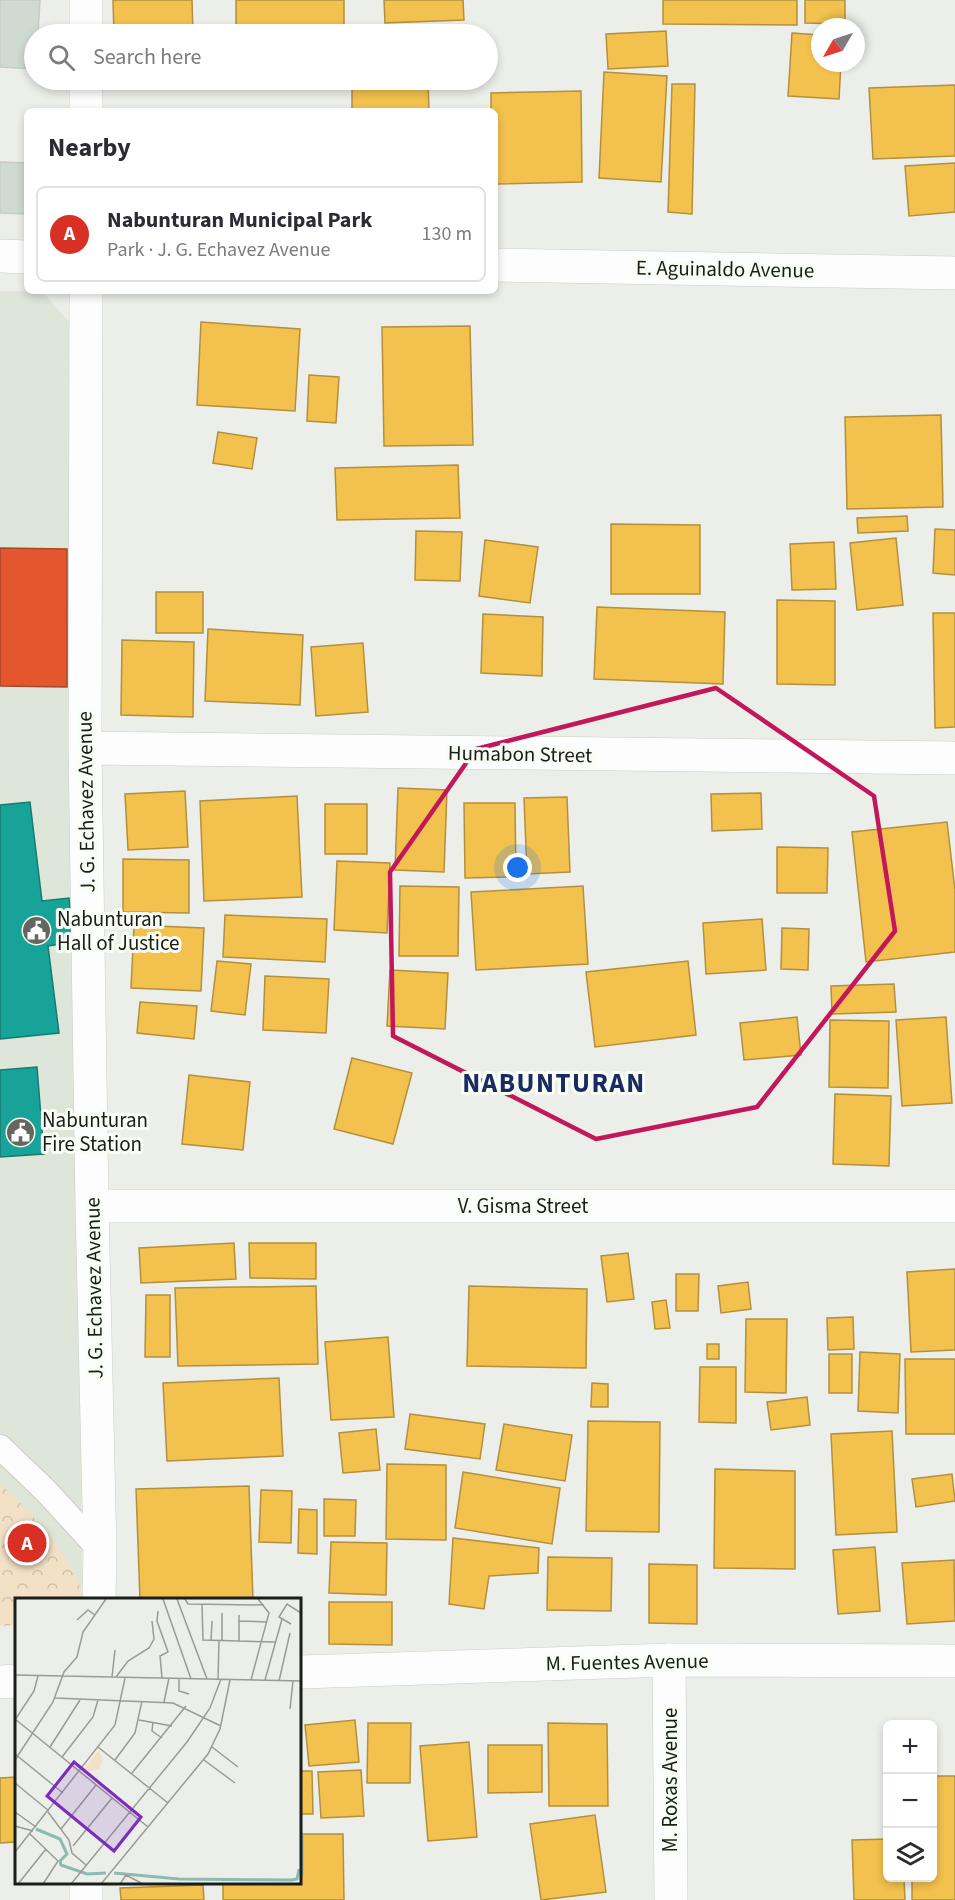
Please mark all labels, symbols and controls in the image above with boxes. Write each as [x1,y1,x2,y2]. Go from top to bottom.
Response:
north arrow [811,18,865,72]
search box [24,24,498,90]
icon: search [45,41,78,74]
text: Search here [93,41,201,73]
text: Nearby [48,129,131,166]
text: Nabunturan Municipal Park [107,204,372,236]
text: A [64,220,75,248]
text: 130 m [422,220,472,248]
text: Park · J. G. Echavez Avenue [107,236,331,264]
street label: E. Aguinaldo Avenue [636,252,814,286]
street label: J. G. Echavez Avenue [69,711,103,893]
street label: Humabon Street [448,738,592,770]
your location [503,853,532,882]
place label: Nabunturan Hall of Justice [57,904,180,958]
public building icon: Nabunturan Hall of Justice [20,915,52,947]
district label: NABUNTURAN [462,1064,646,1103]
place label: Nabunturan Fire Station [42,1105,148,1159]
public building icon: Nabunturan Fire Station [5,1116,37,1148]
street label: V. Gisma Street [458,1191,588,1221]
street label: J. G. Echavez Avenue [77,1197,111,1379]
pin: A [8,1520,46,1566]
inset map [15,1598,302,1885]
street label: M. Fuentes Avenue [545,1646,709,1678]
street label: M. Roxas Avenue [655,1708,685,1852]
map controls [883,1720,937,1882]
button: + [883,1720,937,1774]
button: − [883,1774,937,1828]
button: layers [883,1828,937,1882]

